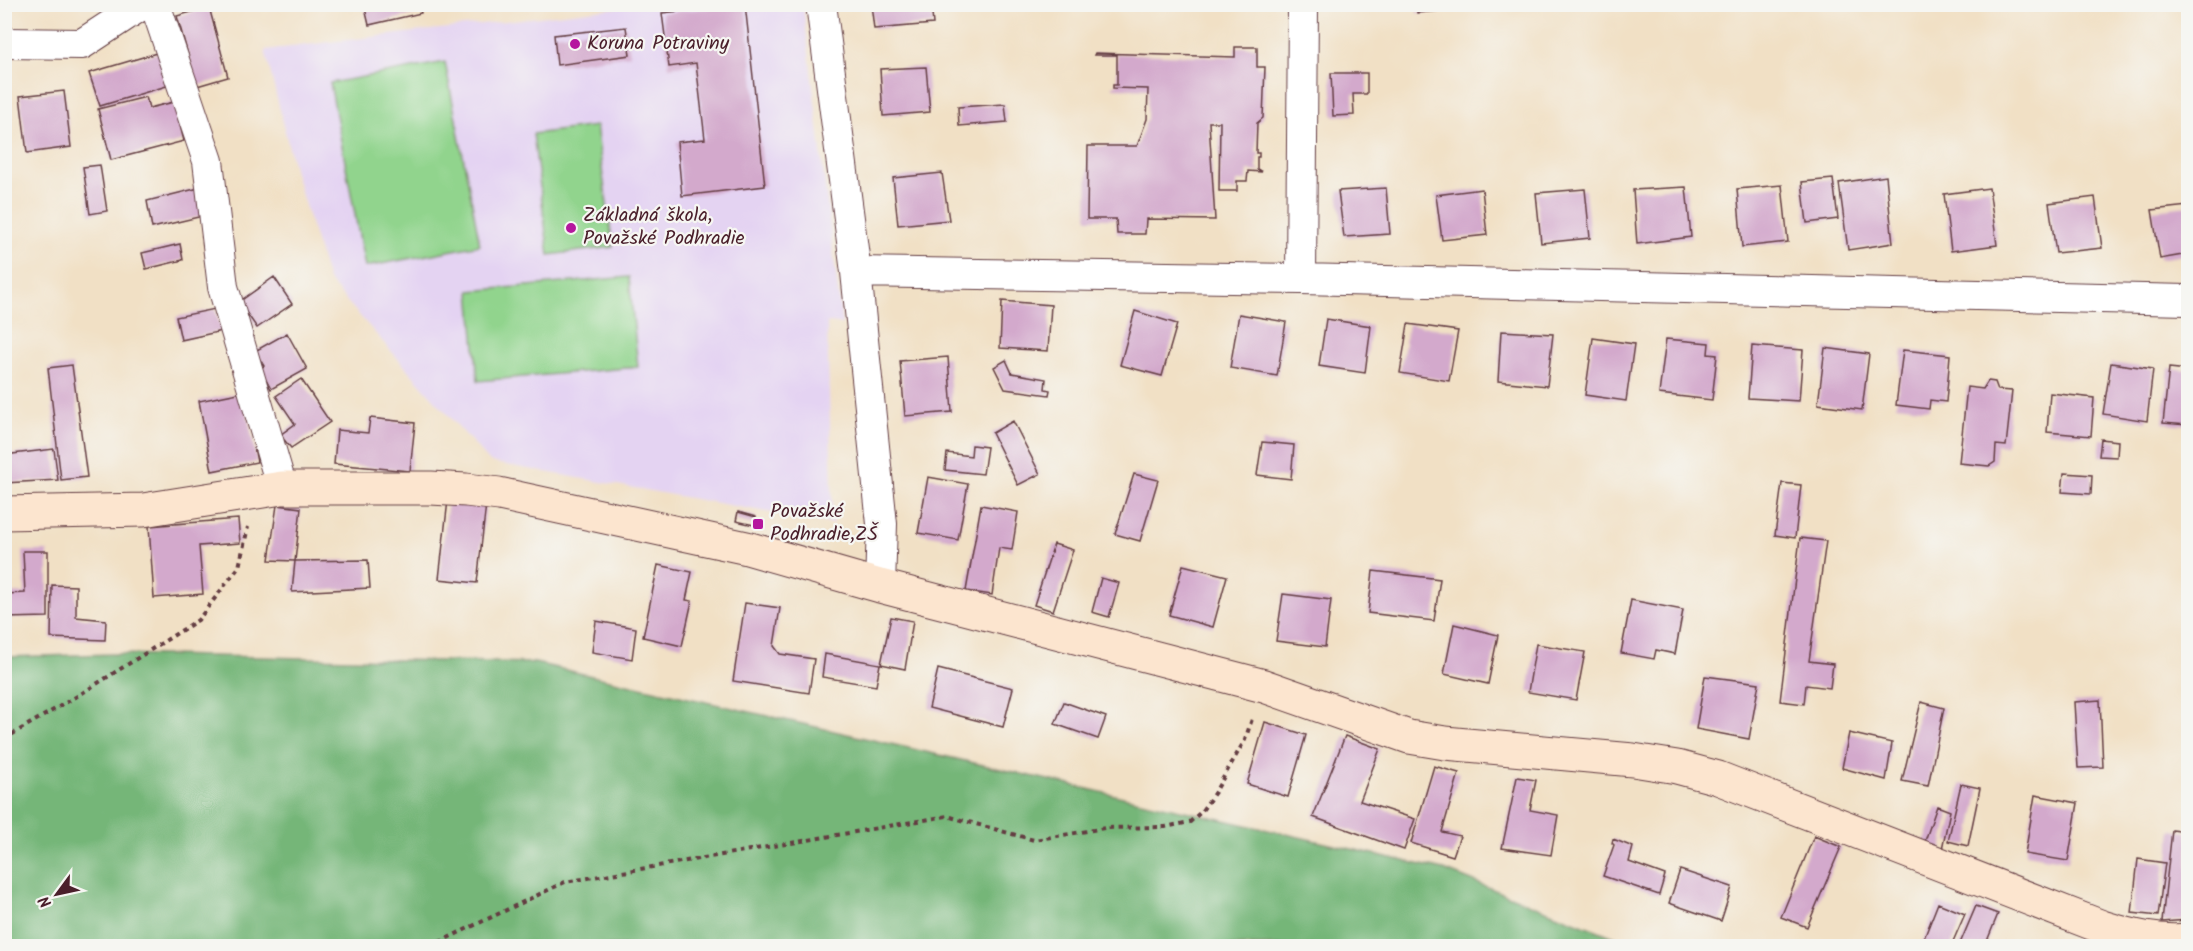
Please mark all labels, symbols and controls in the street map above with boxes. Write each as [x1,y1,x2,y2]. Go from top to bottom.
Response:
place label: Koruna Potraviny [587,28,730,60]
marker: Koruna Potraviny [568,37,582,51]
place label: Základná škola, Považské Podhradie [583,200,744,255]
marker: Základná škola, Považské Podhradie [564,221,578,235]
place label: Považské Podhradie,ZŠ [770,496,879,551]
marker: Považské Podhradie,ZŠ [751,517,765,531]
north arrow [27,864,87,924]
text: N [32,890,59,912]

